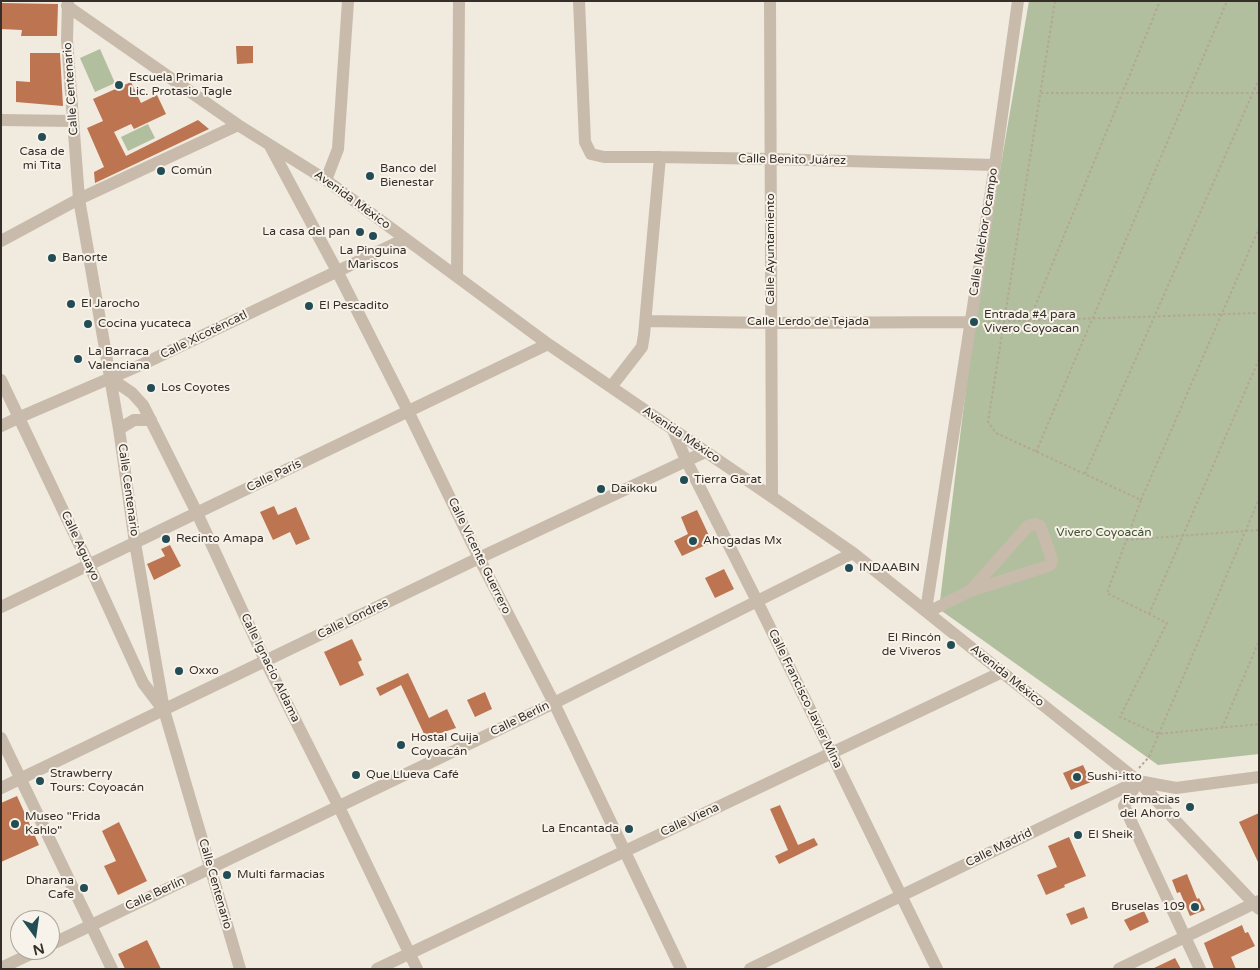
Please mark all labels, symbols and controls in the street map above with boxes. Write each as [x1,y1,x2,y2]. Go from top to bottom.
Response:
street label: Calle Centenario [61,42,81,136]
place label: Escuela Primaria Lic. Protasio Tagle [129,71,232,99]
marker: Escuela Primaria Lic. Protasio Tagle [113,79,125,91]
marker: Casa de mi Tita [36,131,48,143]
place label: Casa de mi Tita [19,145,65,173]
street label: Calle Benito Juárez [738,152,846,168]
place label: Banco del Bienestar [380,162,436,190]
place label: Común [171,164,212,178]
marker: Común [155,165,167,177]
street label: Calle Melchor Ocampo [967,167,1001,297]
street label: Avenida México [311,168,393,232]
marker: Banco del Bienestar [364,170,376,182]
street label: Calle Ayuntamiento [764,193,778,305]
place label: La casa del pan [262,225,350,239]
marker: La casa del pan [354,226,366,238]
marker: La Pinguina Mariscos [367,230,379,242]
place label: La Pinguina Mariscos [340,244,406,272]
place label: Banorte [62,251,108,265]
marker: Banorte [46,252,58,264]
place label: El Jarocho [81,297,140,311]
marker: El Jarocho [65,298,77,310]
place label: El Pescadito [319,299,389,313]
marker: El Pescadito [303,300,315,312]
street label: Calle Xicoténcatl [158,308,250,362]
place label: Entrada #4 para Vivero Coyoacan [984,308,1079,336]
street label: Calle Lerdo de Tejada [747,315,869,329]
marker: Entrada #4 para Vivero Coyoacan [968,316,980,328]
place label: Cocina yucateca [98,317,191,331]
marker: Cocina yucateca [82,318,94,330]
place label: La Barraca Valenciana [88,345,150,373]
marker: La Barraca Valenciana [72,353,84,365]
place label: Los Coyotes [161,381,230,395]
marker: Los Coyotes [145,382,157,394]
street label: Avenida México [639,404,723,466]
street label: Calle Centenario [114,443,142,537]
street label: Calle París [244,457,304,495]
place label: Tierra Garat [694,473,762,487]
marker: Tierra Garat [678,474,690,486]
place label: Daikoku [611,482,657,496]
marker: Daikoku [595,483,607,495]
street label: Calle Vicente Guerrero [445,496,513,616]
street label: Calle Aguayo [58,509,102,583]
park label: Vivero Coyoacán [1056,526,1152,540]
place label: Recinto Amapa [176,532,264,546]
marker: Recinto Amapa [160,533,172,545]
place label: Ahogadas Mx [703,534,782,548]
marker: Ahogadas Mx [687,535,699,547]
place label: INDAABIN [859,561,920,575]
marker: INDAABIN [843,562,855,574]
street label: Calle Londres [315,596,391,642]
street label: Calle Ignacio Aldama [237,611,303,725]
street label: Calle Francisco Javier Mina [765,627,845,771]
place label: El Rincón de Viveros [882,631,941,659]
marker: El Rincón de Viveros [945,639,957,651]
street label: Avenida México [967,642,1047,710]
place label: Oxxo [189,664,219,678]
marker: Oxxo [173,665,185,677]
street label: Calle Berlín [488,699,552,739]
place label: Hostal Cuija Coyoacán [411,731,479,759]
marker: Hostal Cuija Coyoacán [395,739,407,751]
place label: Strawberry Tours: Coyoacán [50,767,144,795]
place label: Que Llueva Café [366,768,459,782]
marker: Que Llueva Café [350,769,362,781]
place label: Sushi-itto [1087,770,1142,784]
marker: Sushi-itto [1071,771,1083,783]
marker: Strawberry Tours: Coyoacán [34,775,46,787]
place label: Farmacias del Ahorro [1120,793,1180,821]
street label: Calle Viena [658,800,722,840]
marker: Farmacias del Ahorro [1184,801,1196,813]
place label: Museo "Frida Kahlo" [25,810,101,838]
marker: Museo "Frida Kahlo" [9,818,21,830]
place label: La Encantada [541,822,619,836]
marker: La Encantada [623,823,635,835]
street label: Calle Madrid [963,826,1035,870]
place label: El Sheik [1088,828,1133,842]
marker: El Sheik [1072,829,1084,841]
street label: Calle Centenario [195,837,235,931]
place label: Multi farmacias [237,868,325,882]
marker: Multi farmacias [221,869,233,881]
place label: Dharana Cafe [26,874,74,902]
street label: Calle Berlín [123,874,187,914]
marker: Dharana Cafe [78,882,90,894]
place label: Bruselas 109 [1111,900,1185,914]
marker: Bruselas 109 [1189,901,1201,913]
north arrow [10,910,60,960]
text: N [31,939,46,959]

